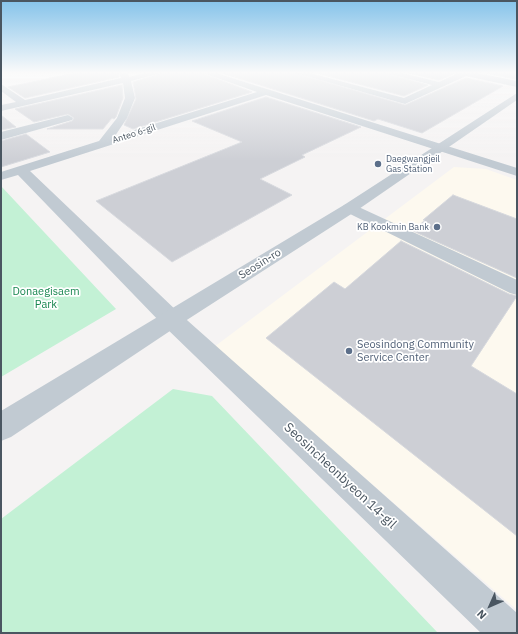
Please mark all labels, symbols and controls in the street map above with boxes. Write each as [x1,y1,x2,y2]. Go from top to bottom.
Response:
street label: Anteo 6-gil [111,122,157,146]
place label: Daegwangjeil Gas Station [386,154,440,175]
marker: Daegwangjeil Gas Station [373,159,383,169]
place label: KB Kookmin Bank [357,222,429,232]
marker: KB Kookmin Bank [432,222,442,232]
street label: Seosin-ro [236,246,284,282]
park label: Donaegisaem Park [12,285,80,311]
place label: Seosindong Community Service Center [357,338,474,364]
marker: Seosindong Community Service Center [344,346,354,356]
street label: Seosincheonbyeon 14-gil [281,420,399,532]
north arrow [470,586,510,626]
text: N [474,607,489,622]

